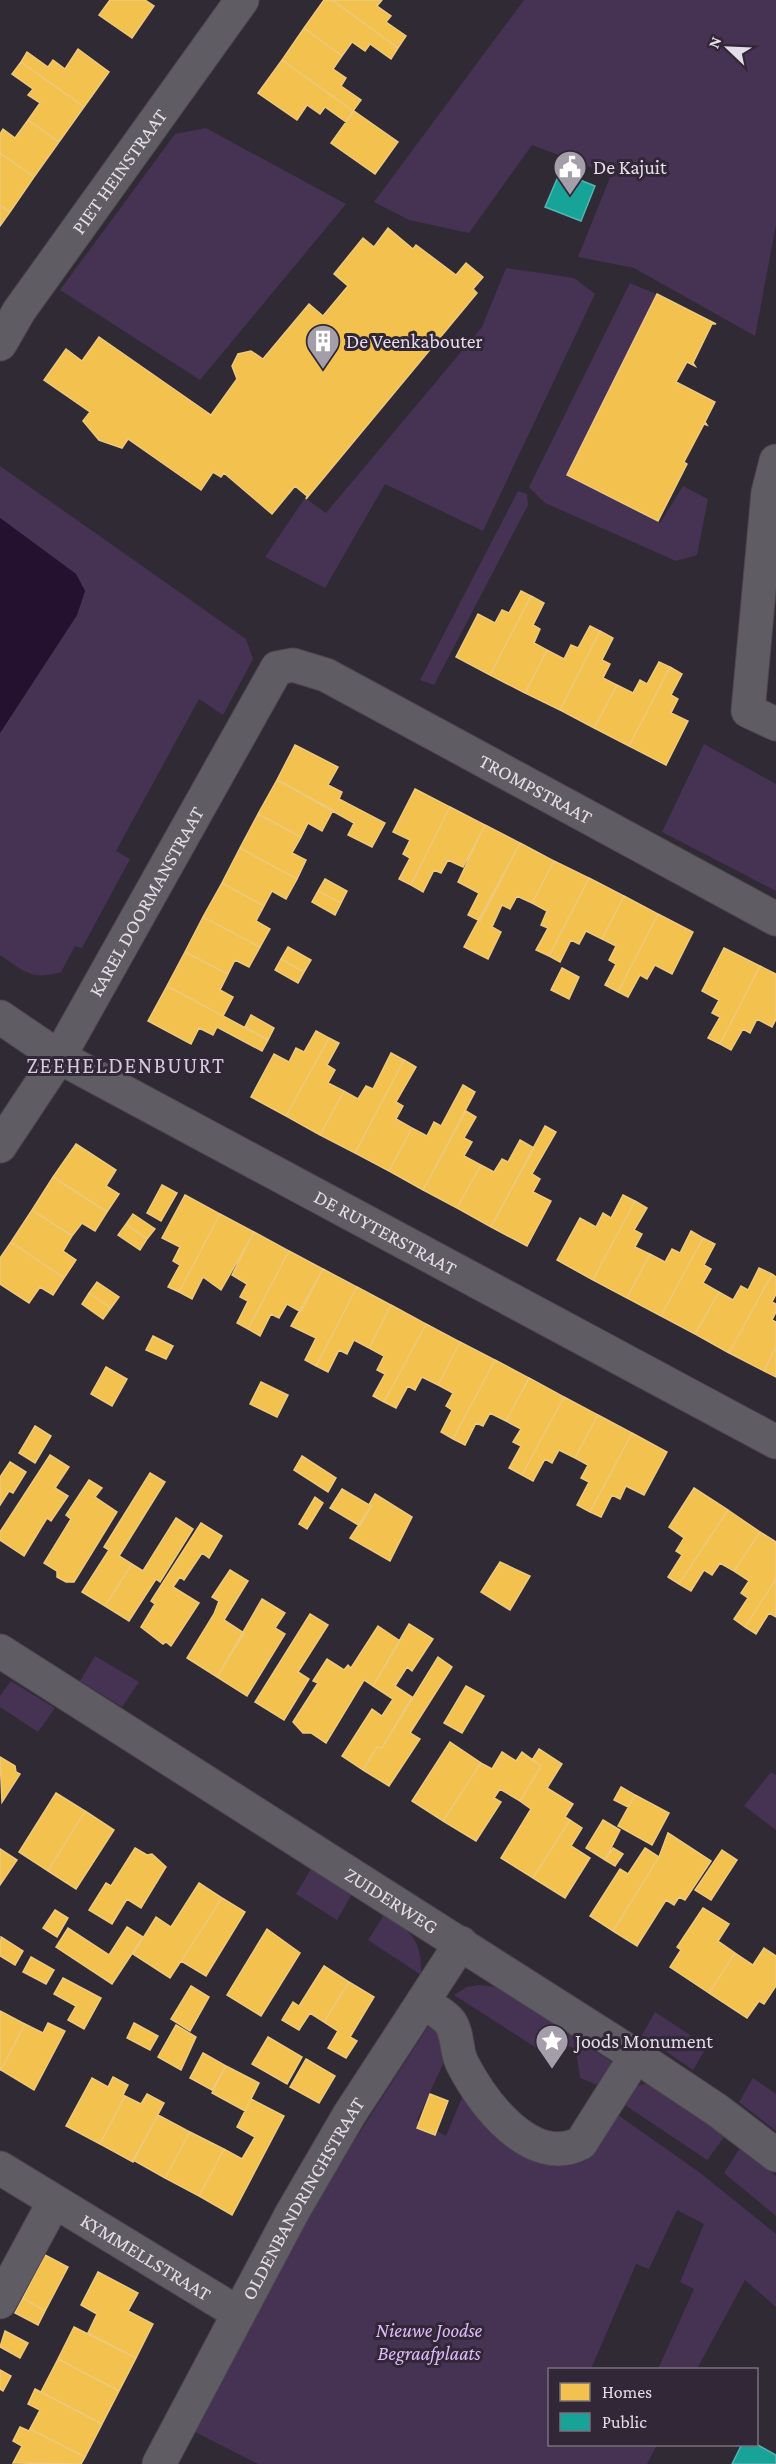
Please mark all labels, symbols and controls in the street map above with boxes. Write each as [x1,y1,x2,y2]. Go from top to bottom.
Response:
north arrow [698,18,758,78]
text: N [705,34,725,51]
street label: PIET HEINSTRAAT [67,104,171,238]
public building icon: De Kajuit [552,149,588,196]
place label: De Kajuit [593,156,667,179]
building icon: De Veenkabouter [305,323,341,370]
place label: De Veenkabouter [346,330,483,352]
street label: TROMPSTRAAT [475,749,596,828]
street label: KAREL DOORMANSTRAAT [84,803,208,1000]
district label: ZEEHELDENBUURT [27,1053,225,1078]
street label: DE RUYTERSTRAAT [311,1185,461,1280]
street label: ZUIDERWEG [341,1862,442,1938]
place icon: Joods Monument [534,2023,570,2070]
place label: Joods Monument [573,2030,713,2053]
street label: OLDENBANDRINGHSTRAAT [237,2093,369,2304]
street label: KYMMELLSTRAAT [77,2209,215,2305]
park label: Nieuwe Joodse Begraafplaats [376,2319,483,2365]
legend [548,2368,758,2446]
text: Homes [602,2382,652,2402]
text: Public [602,2412,647,2432]

